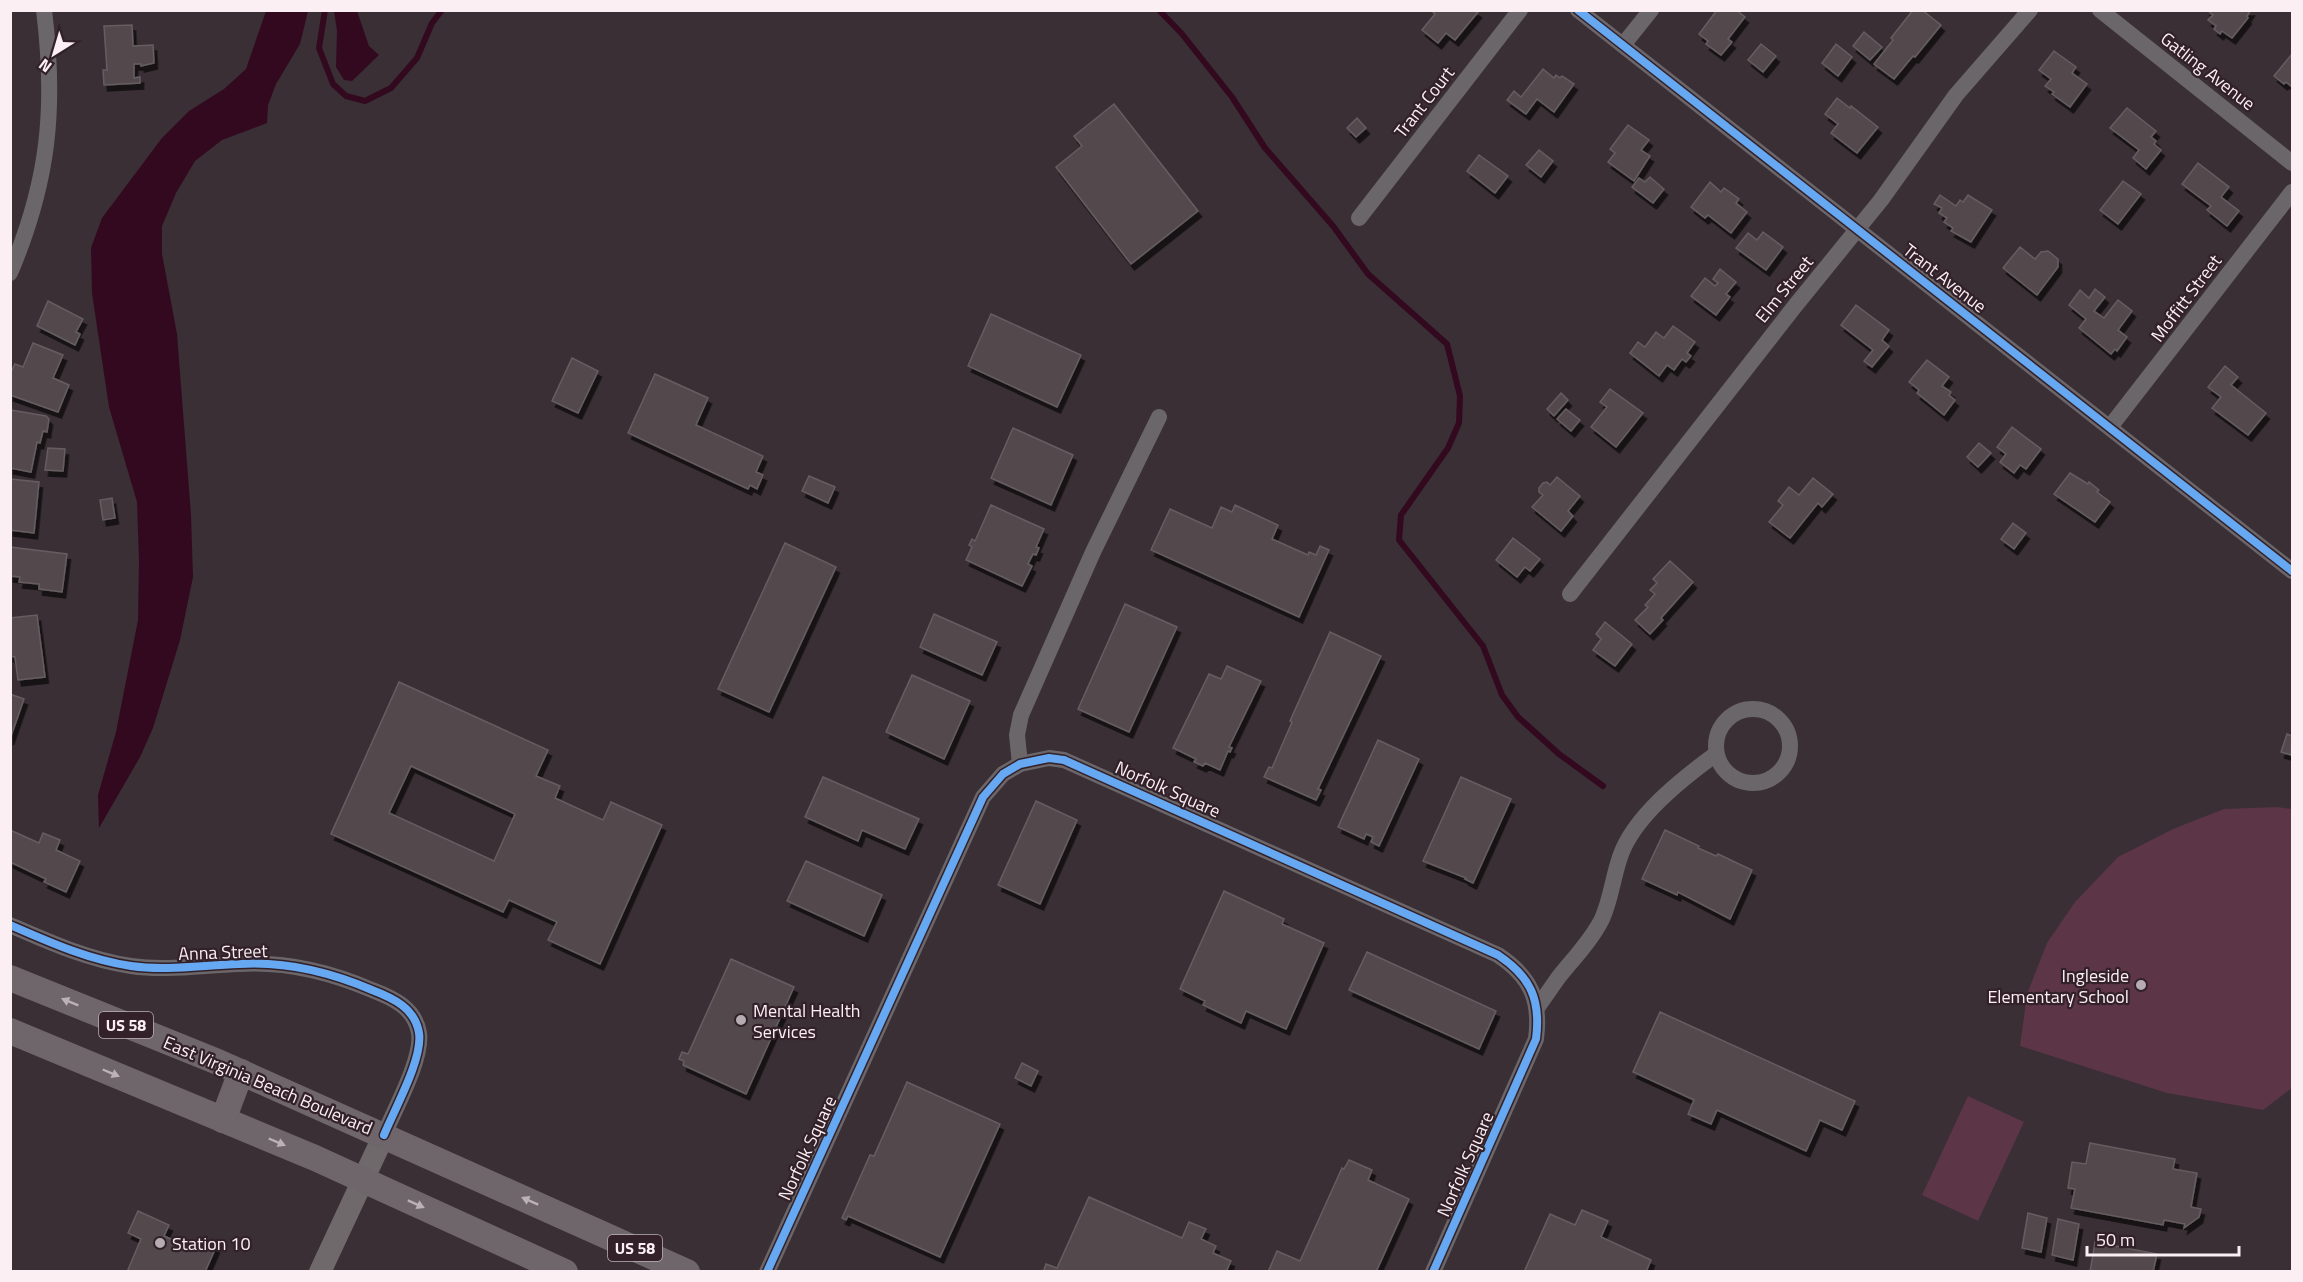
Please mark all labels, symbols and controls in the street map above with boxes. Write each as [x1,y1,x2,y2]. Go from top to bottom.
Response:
north arrow [24,24,84,84]
street label: Gatling Avenue [2155,25,2261,117]
text: N [33,53,57,79]
street label: Trant Court [1387,60,1461,144]
street label: Trant Avenue [1898,237,1992,319]
street label: Moffitt Street [2144,248,2228,347]
street label: Elm Street [1748,249,1820,328]
street label: Norfolk Square [1111,754,1225,824]
street label: Anna Street [178,937,269,967]
place label: Ingleside Elementary School [1987,962,2129,1010]
marker: Ingleside Elementary School [2134,978,2148,992]
one-way arrow [61,997,79,1006]
place label: Mental Health Services [753,997,861,1045]
road number: US 58 [99,1012,153,1038]
marker: Mental Health Services [734,1013,748,1027]
street label: East Virginia Beach Boulevard [159,1029,377,1141]
one-way arrow [102,1068,120,1078]
street label: Norfolk Square [771,1091,843,1205]
street label: Norfolk Square [1430,1107,1500,1221]
one-way arrow [268,1138,285,1147]
one-way arrow [521,1196,539,1206]
one-way arrow [408,1200,425,1209]
scale bar [2087,1219,2238,1257]
text: 50 m [2096,1226,2135,1253]
place label: Station 10 [172,1230,250,1257]
road number: US 58 [608,1235,662,1261]
marker: Station 10 [153,1236,167,1250]

